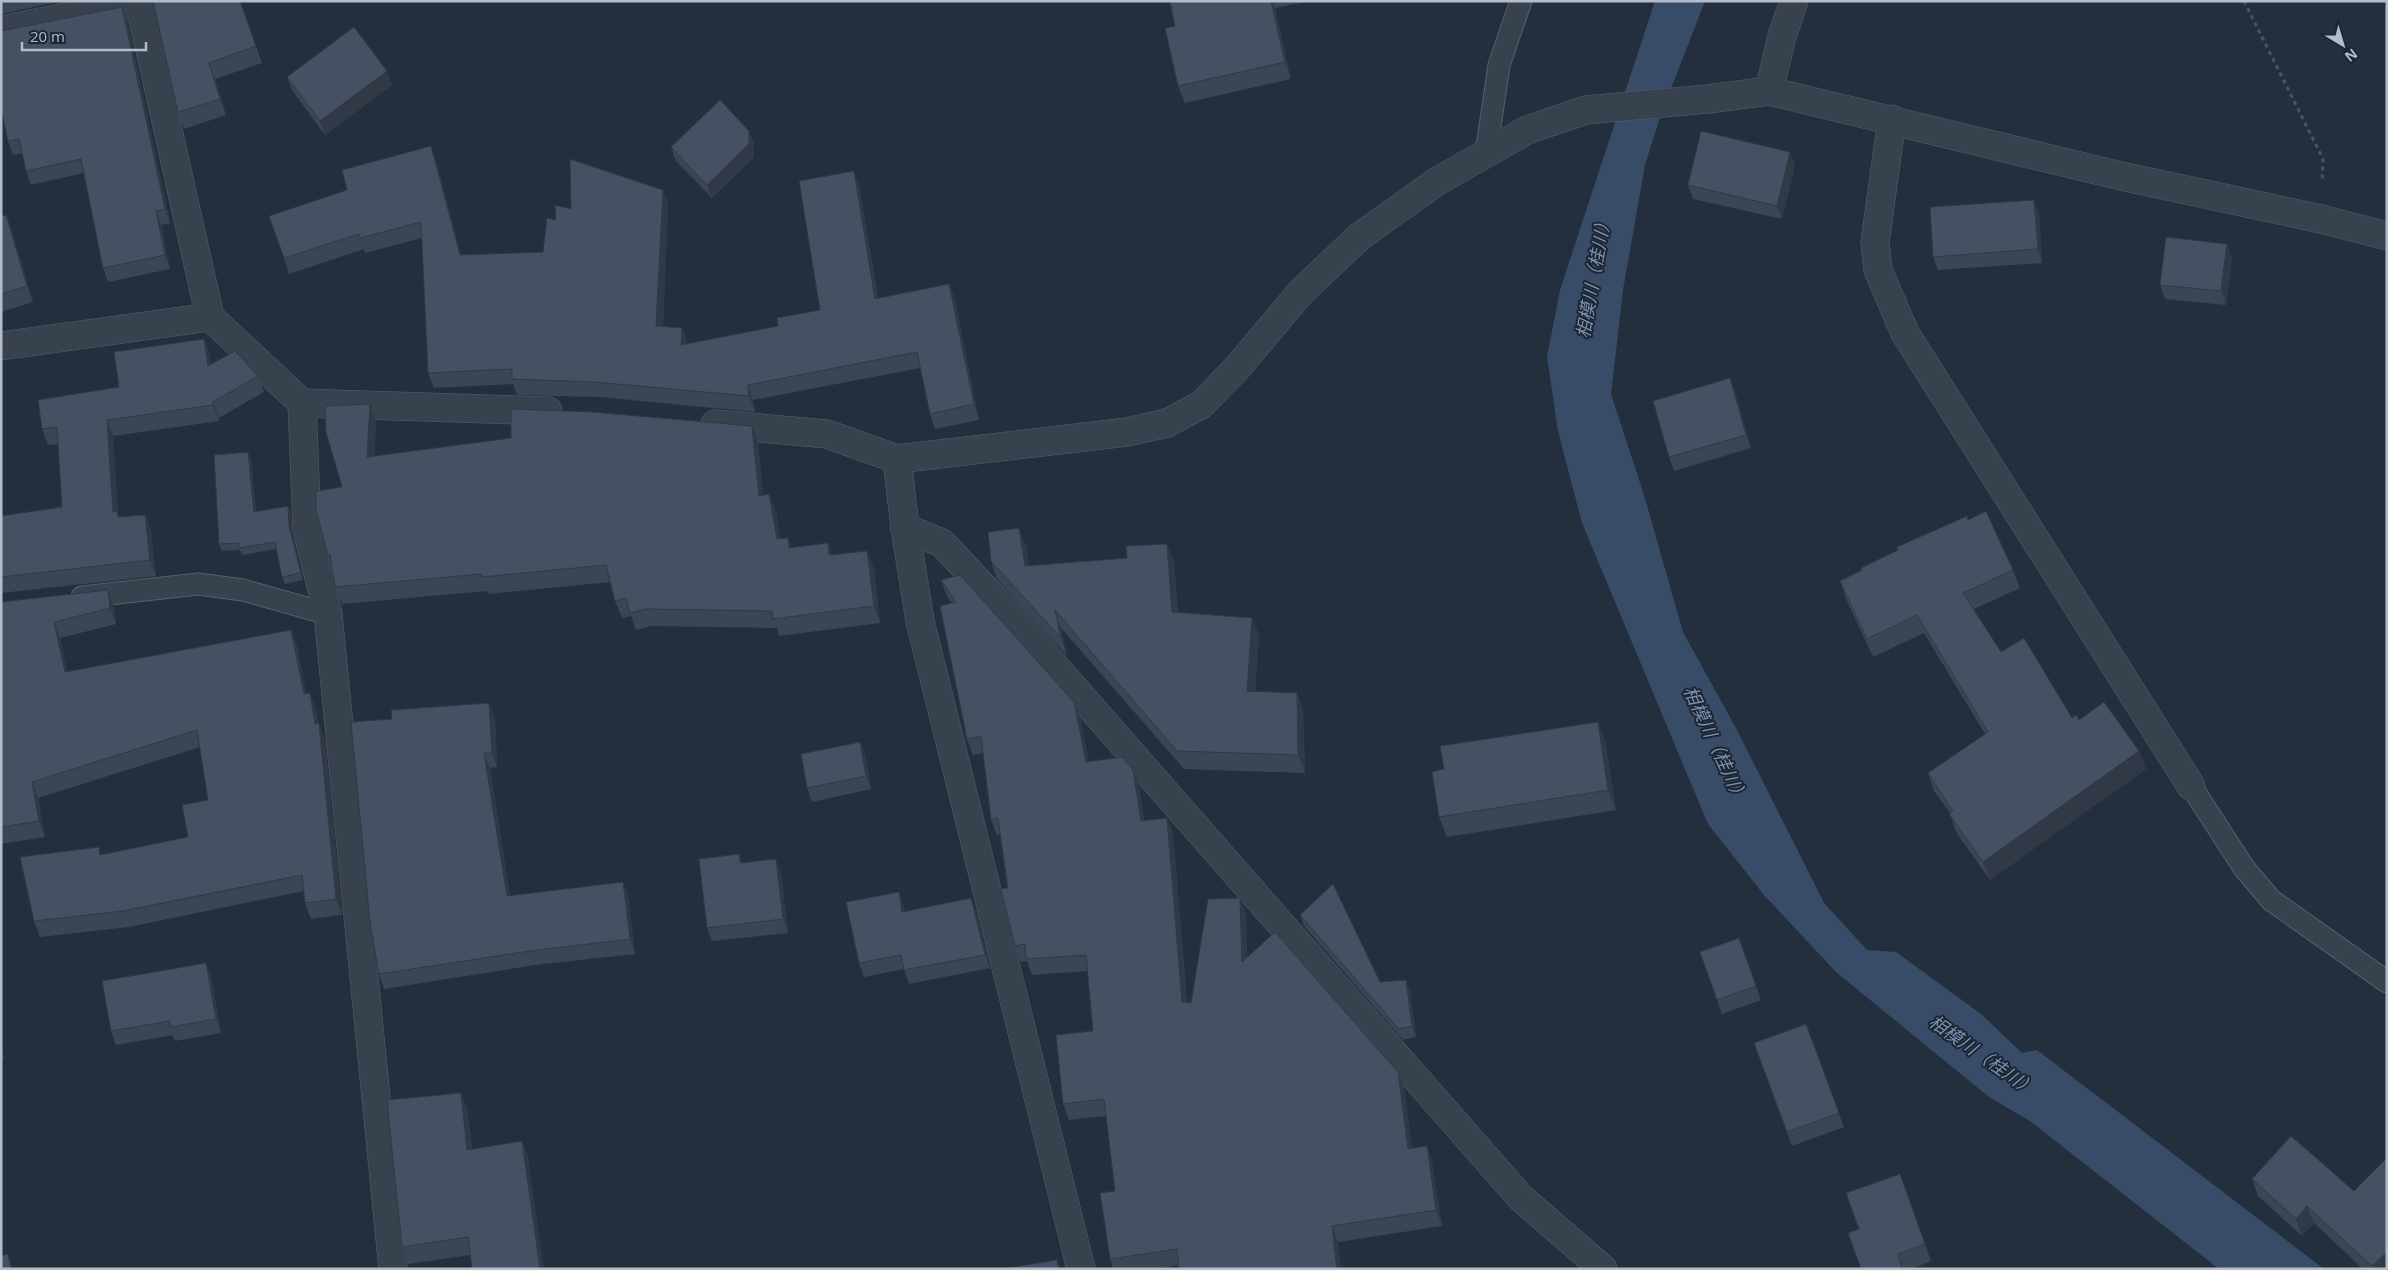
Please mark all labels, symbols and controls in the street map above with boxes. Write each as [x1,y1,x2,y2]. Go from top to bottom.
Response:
scale bar [22,20,146,52]
north arrow [2318,20,2368,70]
text: 20 m [30,26,65,46]
text: N [2341,45,2362,67]
water label: 相模川（桂川） [1570,212,1616,340]
water label: 相模川（桂川） [1678,682,1754,806]
water label: 相模川（桂川） [1925,1009,2041,1101]

